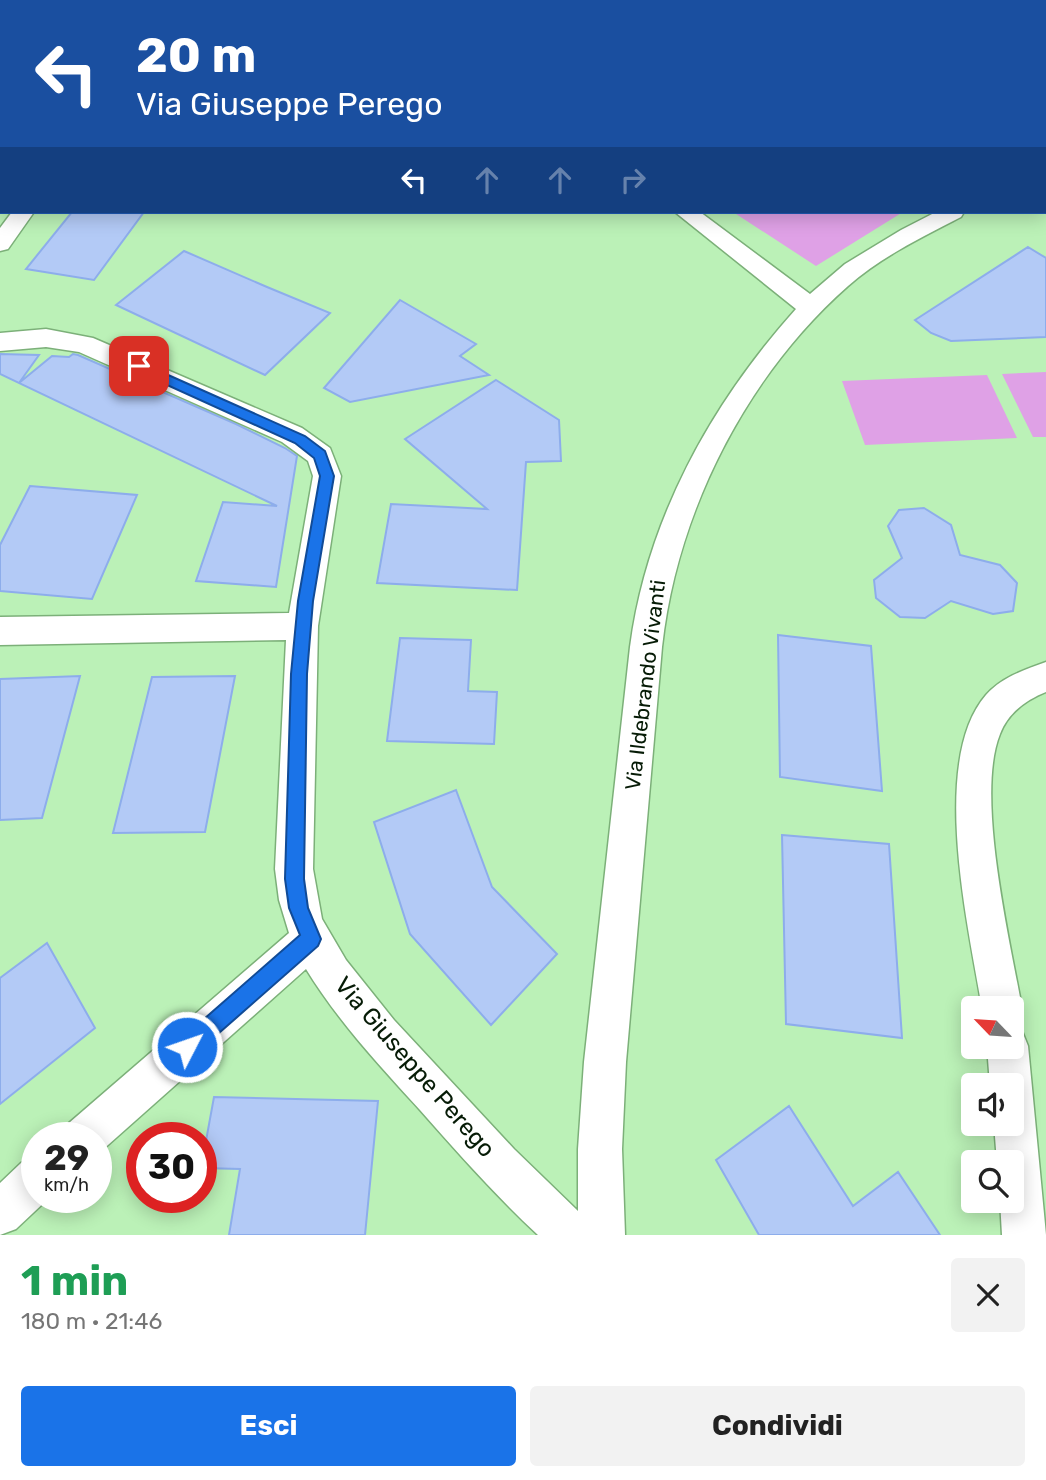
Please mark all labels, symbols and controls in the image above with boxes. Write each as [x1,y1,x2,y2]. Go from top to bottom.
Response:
text: 20 m [136,26,257,84]
icon: left [21,28,112,119]
text: Via Giuseppe Perego [136,85,443,123]
icon: left [395,161,433,199]
icon: ahead [468,161,506,199]
icon: ahead [541,161,579,199]
icon: right [614,161,652,199]
pin [109,336,169,396]
icon: arrive [120,347,158,385]
street label: Via Ildebrando Vivanti [620,578,670,792]
street label: Via Giuseppe Perego [329,971,501,1163]
north arrow [961,996,1024,1059]
map controls [961,996,1024,1213]
position arrow [150,1010,224,1084]
button: sound [961,1073,1024,1136]
speed limit sign: 30 [126,1122,217,1213]
text: 29 [44,1137,89,1179]
button: search [961,1150,1024,1213]
text: km/h [44,1174,89,1196]
text: 1 min [21,1256,128,1306]
button: close [951,1258,1025,1332]
text: 180 m · 21:46 [21,1307,162,1335]
button: Esci [21,1386,516,1466]
button: Condividi [530,1386,1025,1466]

